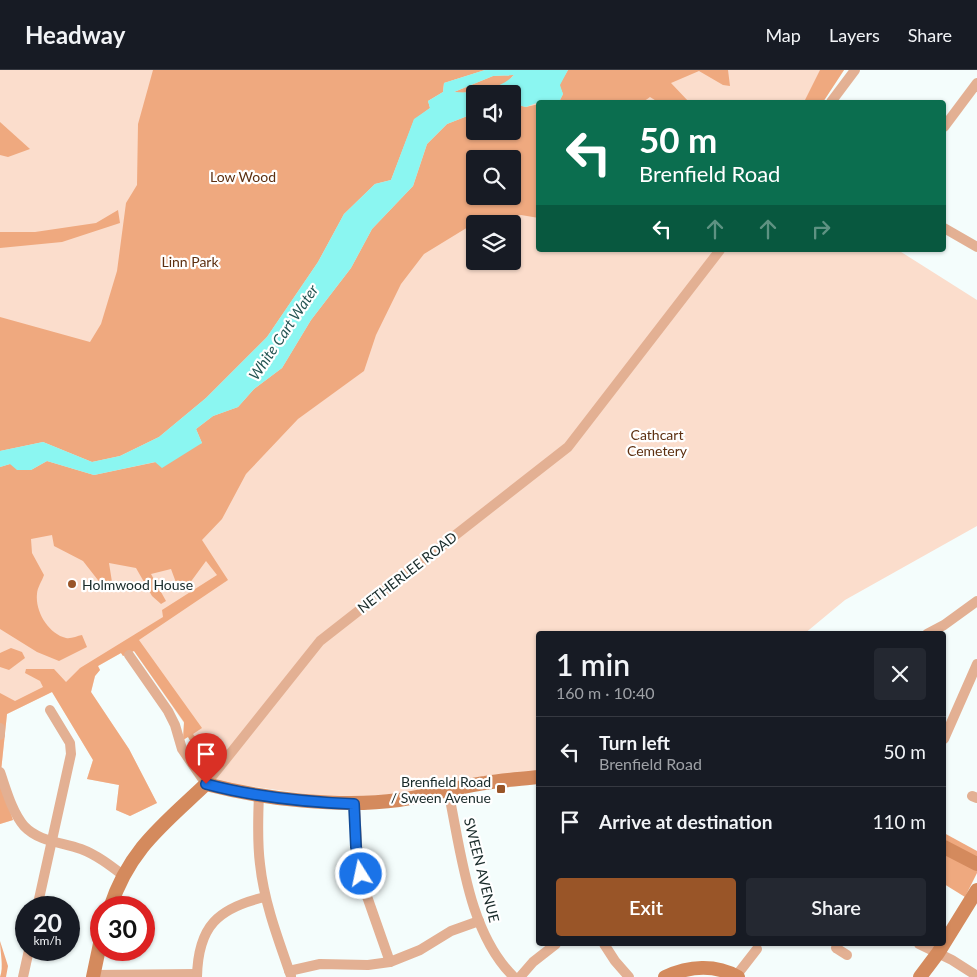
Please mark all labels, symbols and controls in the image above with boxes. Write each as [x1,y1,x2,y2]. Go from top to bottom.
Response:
text: Headway [25,20,125,49]
text: Map [765,24,801,46]
text: Layers [829,24,880,46]
text: Share [908,24,952,46]
map controls [466,85,521,270]
button: sound [466,85,521,140]
text: 50 m [639,118,717,160]
icon: left [556,120,621,185]
button: search [466,150,521,205]
text: Brenfield Road [639,160,780,187]
park label: Low Wood [210,168,276,185]
button: layers [466,215,521,270]
icon: left [648,215,676,243]
icon: ahead [701,215,729,243]
icon: ahead [754,215,782,243]
icon: right [807,215,835,243]
park label: Linn Park [161,253,219,270]
water label: White Cart Water [245,280,322,383]
park label: Cathcart Cemetery [627,426,688,459]
street label: NETHERLEE ROAD [354,528,460,616]
place label: Holmwood House [82,576,193,593]
marker: Holmwood House [66,578,78,590]
text: 1 min [556,646,630,682]
button: close [874,648,926,700]
text: 160 m · 10:40 [556,683,655,702]
text: Turn left [599,731,670,754]
pin [185,733,227,784]
icon: left [556,738,584,766]
icon: arrive [192,740,220,768]
text: 50 m [883,740,926,763]
text: Brenfield Road [599,754,702,773]
place label: Brenfield Road / Sween Avenue [391,773,491,806]
marker: Brenfield Road / Sween Avenue [495,783,507,795]
icon: arrive [556,808,584,836]
text: Arrive at destination [599,810,772,833]
text: 110 m [872,810,926,833]
street label: SWEEN AVENUE [461,816,503,924]
position arrow [334,847,386,899]
button: Exit [556,878,736,936]
button: Share [746,878,926,936]
speed limit sign: 30 [90,896,155,961]
text: 20 [33,907,62,937]
text: km/h [33,933,62,948]

